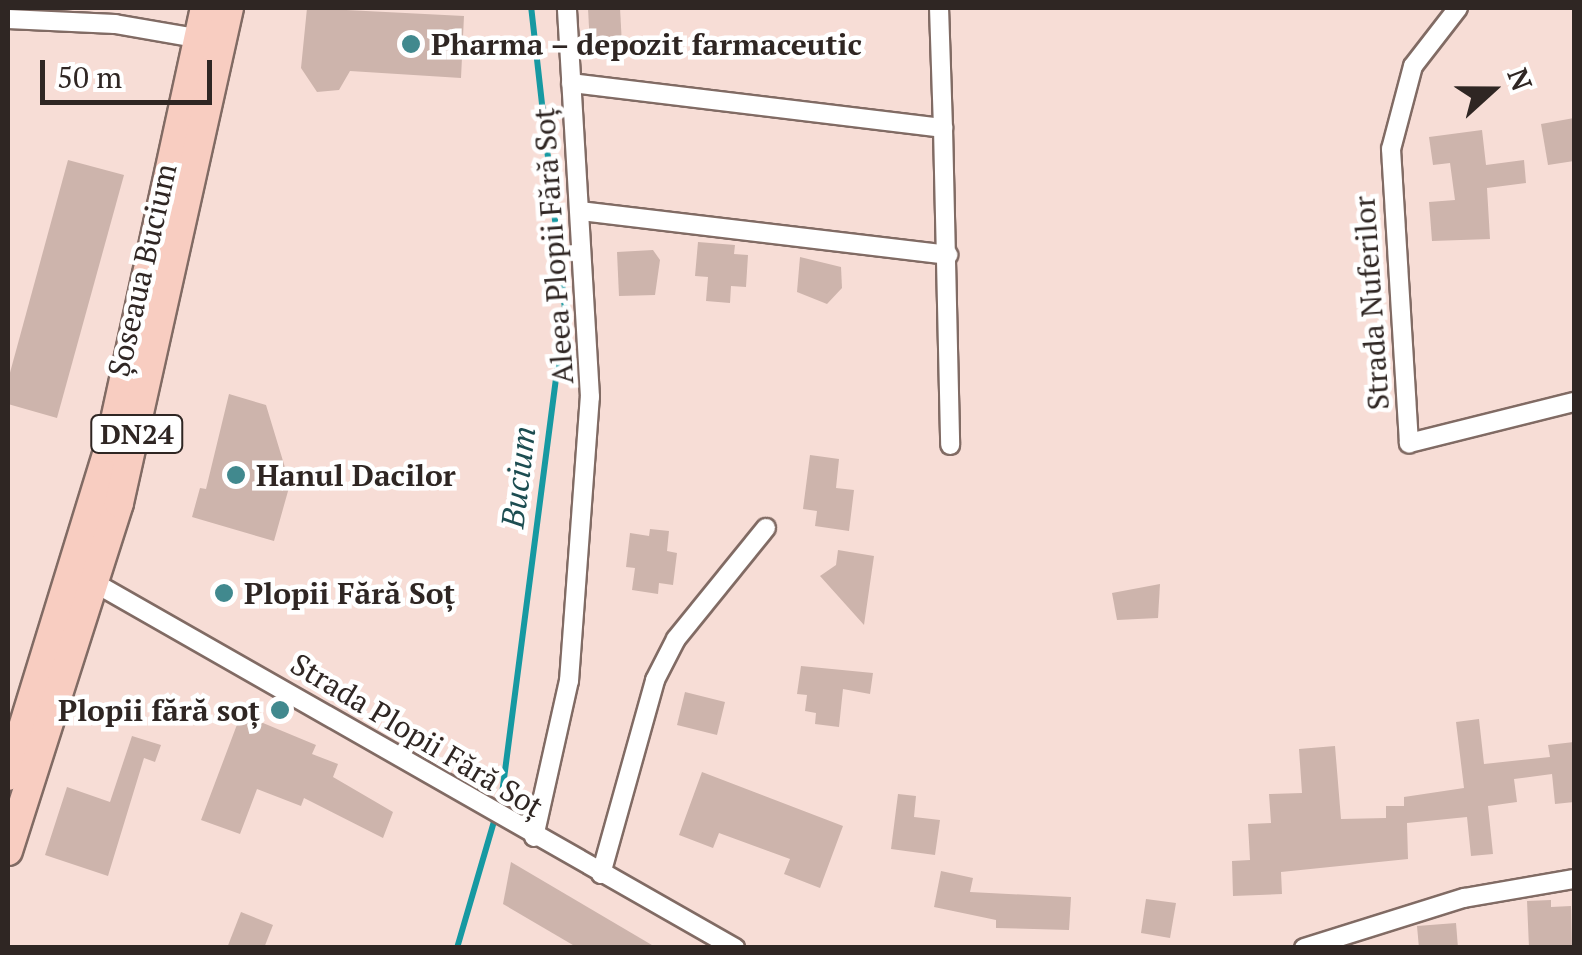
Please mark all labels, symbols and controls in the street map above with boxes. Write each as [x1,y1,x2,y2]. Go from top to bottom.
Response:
place label: Pharma – depozit farmaceutic [431,26,864,62]
marker: Pharma – depozit farmaceutic [400,33,422,55]
scale bar [45,40,218,102]
north arrow [1442,40,1542,140]
text: 50 m [57,57,122,97]
text: N [1499,63,1542,96]
street label: Aleea Plopii Fără Soț [525,107,581,385]
street label: Șoseaua Bucium [100,160,184,380]
street label: Strada Nuferilor [1346,195,1396,411]
road number: DN24 [90,411,184,457]
water label: Bucium [493,424,543,530]
place label: Hanul Dacilor [256,457,456,493]
marker: Hanul Dacilor [225,464,247,486]
place label: Plopii Fără Soț [244,575,455,611]
marker: Plopii Fără Soț [213,582,235,604]
street label: Strada Plopii Fără Soț [284,645,550,825]
place label: Plopii fără soț [58,692,260,728]
marker: Plopii fără soț [269,699,291,721]

